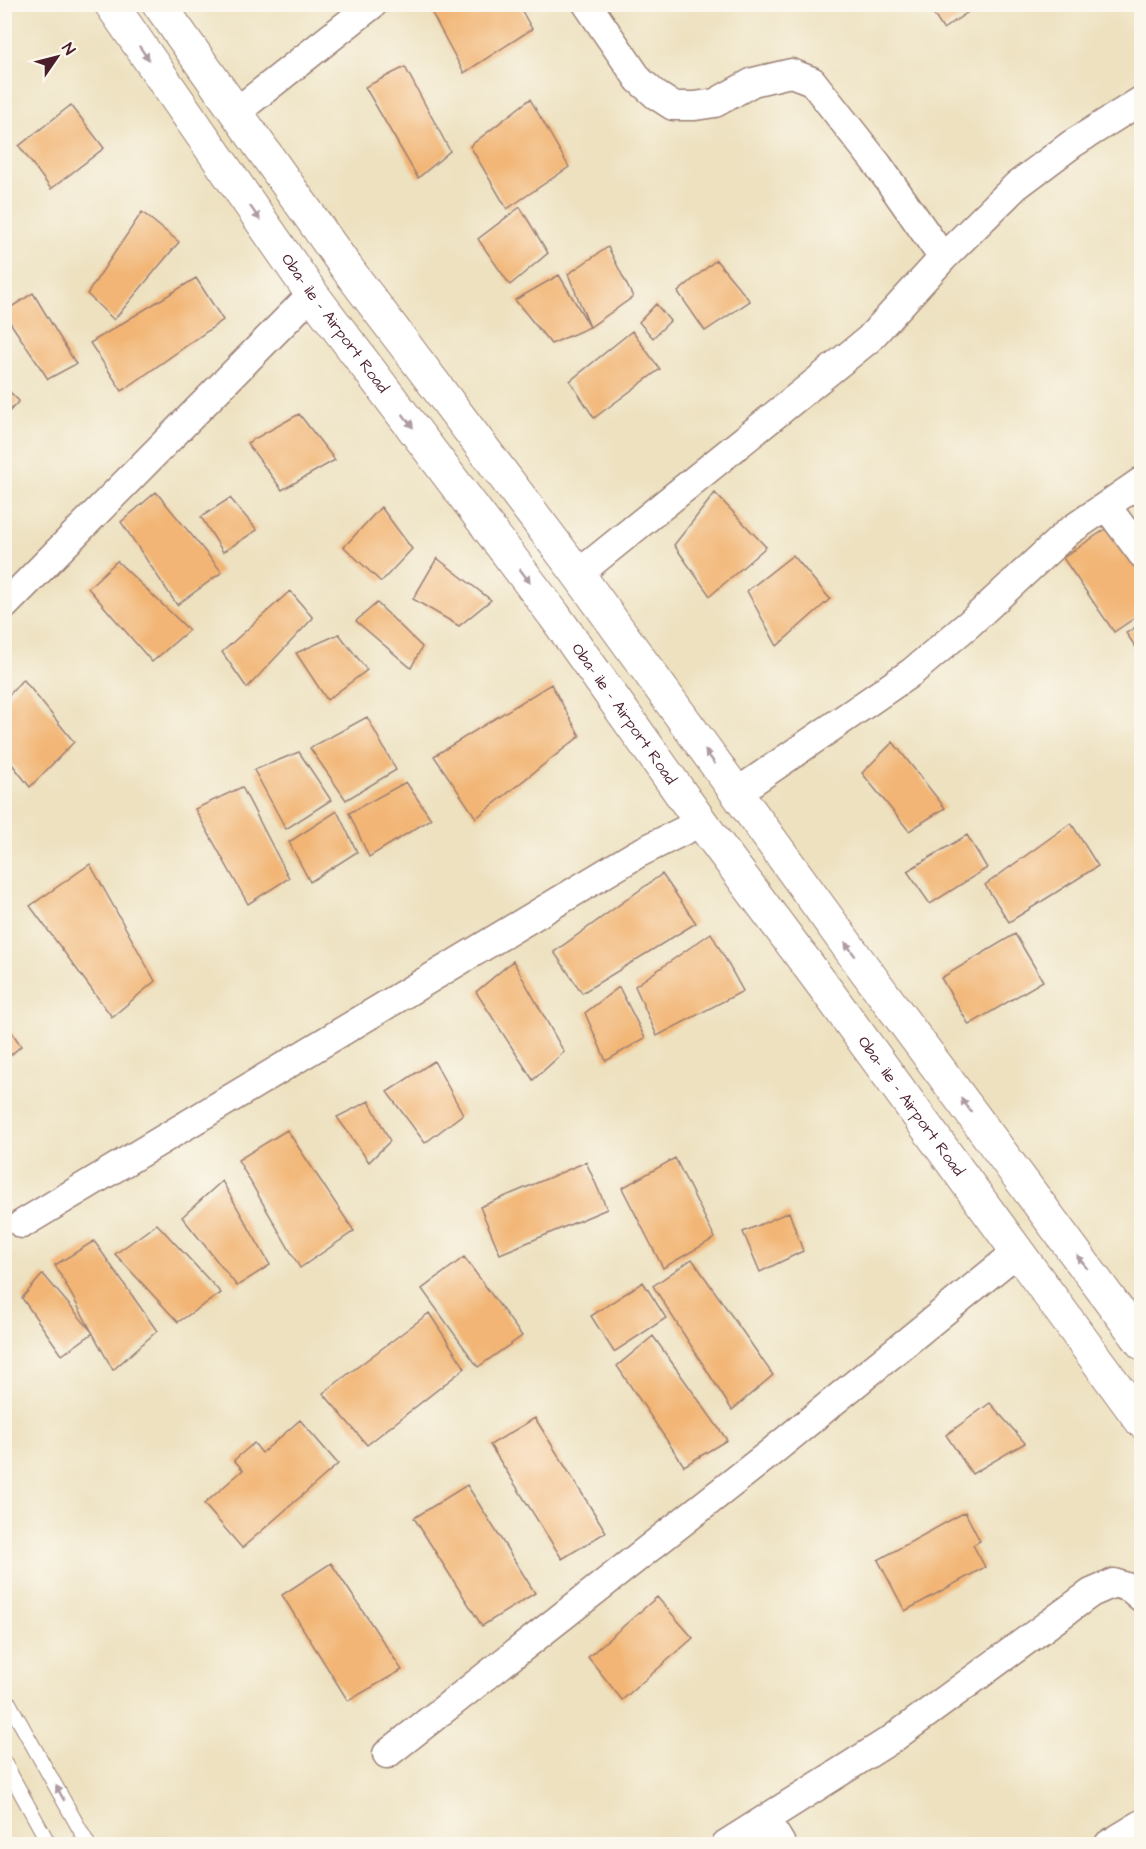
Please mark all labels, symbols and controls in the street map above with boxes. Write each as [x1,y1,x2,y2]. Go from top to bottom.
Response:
north arrow [27,27,87,87]
text: N [57,39,80,59]
one-way arrow [138,44,150,60]
one-way arrow [249,205,260,221]
street label: Oba- ile - Airport Road [276,249,394,398]
one-way arrow [401,413,414,429]
one-way arrow [519,569,531,584]
street label: Oba- ile - Airport Road [566,639,682,789]
one-way arrow [704,750,716,766]
one-way arrow [844,941,856,956]
street label: Oba- ile - Airport Road [853,1031,970,1180]
one-way arrow [960,1098,972,1113]
one-way arrow [1075,1254,1088,1270]
one-way arrow [55,1785,65,1802]

